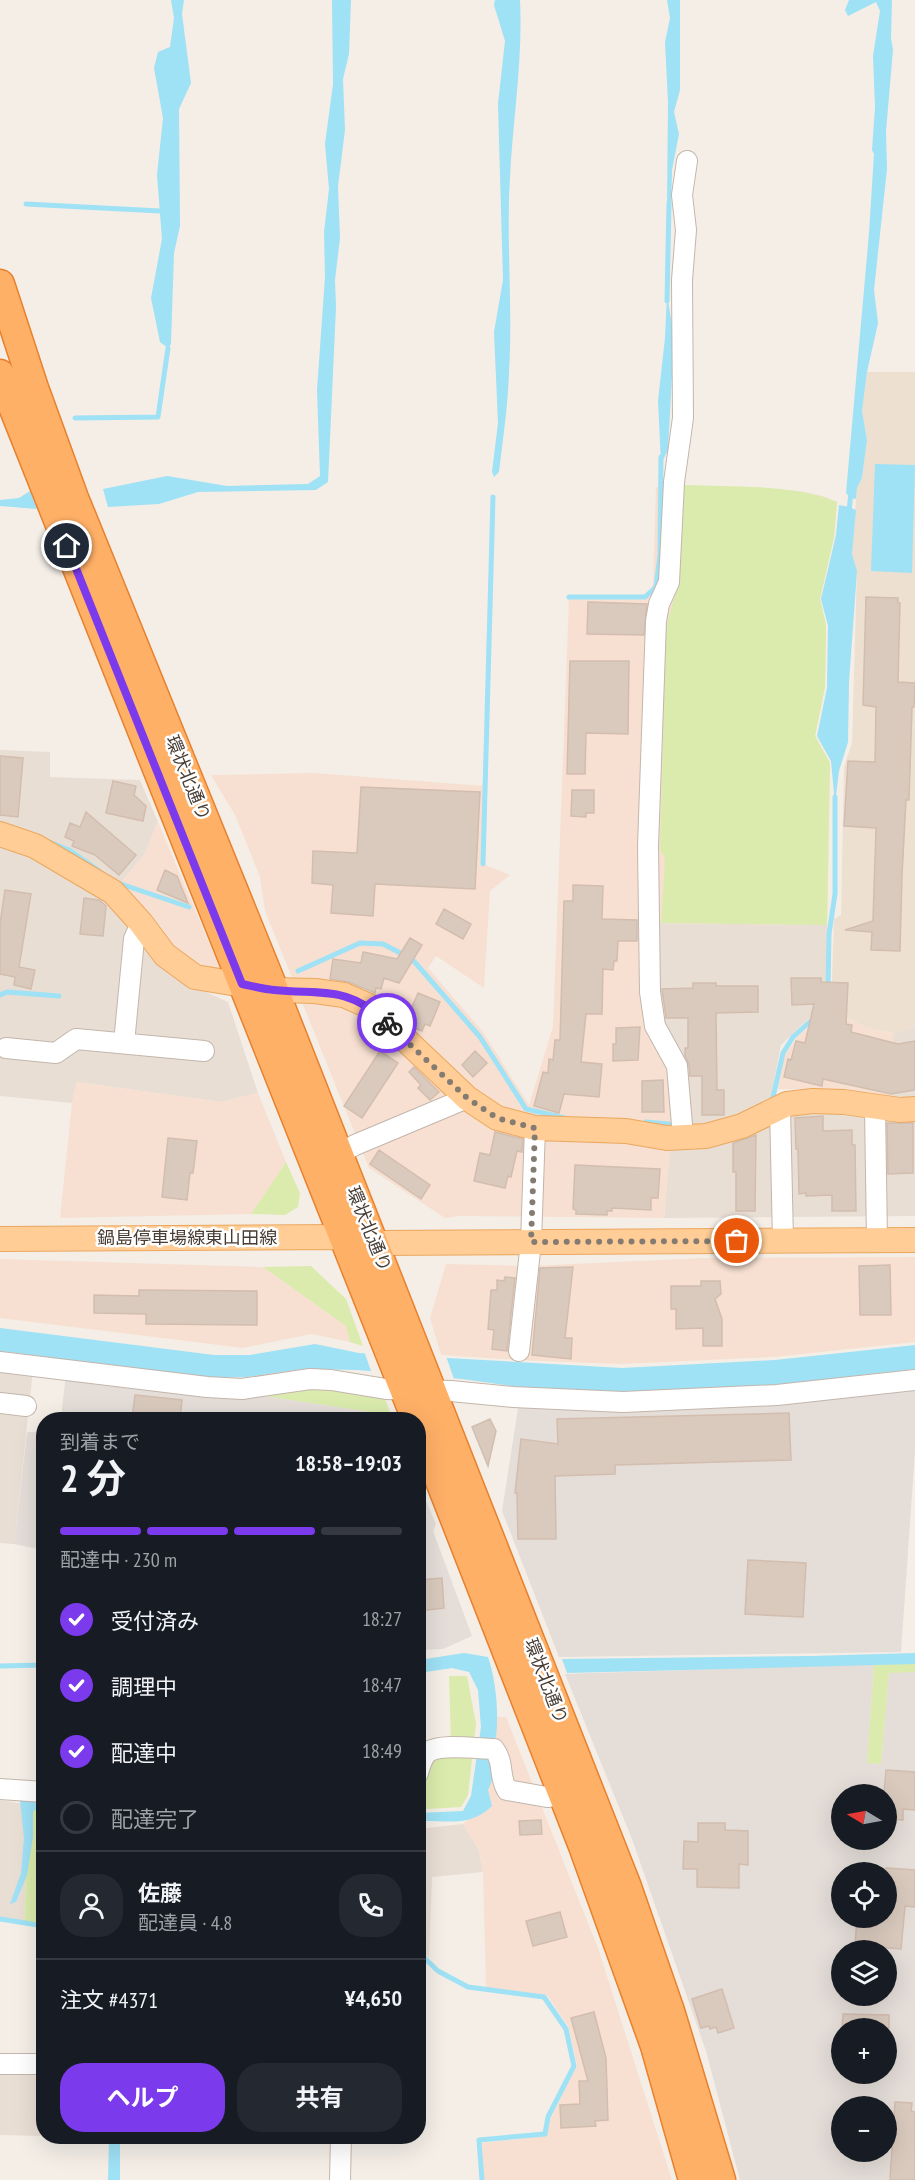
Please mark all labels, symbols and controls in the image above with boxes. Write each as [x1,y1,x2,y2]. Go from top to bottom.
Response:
pin [41,520,92,571]
icon: home [50,529,83,562]
street label: 環状北通り [161,732,216,824]
courier [357,993,417,1053]
icon: bike [371,1007,404,1040]
street label: 環状北通り [342,1183,397,1275]
pin [711,1215,762,1266]
icon: bag [720,1224,753,1257]
street label: 鍋島停車場線東山田線 [97,1226,277,1249]
text: 到着まで [60,1429,140,1455]
text: 18:58–19:03 [295,1449,402,1477]
text: 2 分 [60,1452,126,1503]
text: 配達中 · 230 m [60,1547,177,1573]
icon: check [60,1603,93,1636]
text: 18:27 [362,1606,402,1632]
text: 受付済み [111,1607,199,1635]
street label: 環状北通り [520,1635,573,1727]
icon: check [60,1669,93,1702]
text: 18:47 [362,1672,402,1698]
text: 調理中 [111,1673,177,1701]
icon: check [60,1735,93,1768]
text: 18:49 [362,1738,402,1764]
text: 配達中 [111,1739,177,1767]
north arrow [831,1784,897,1850]
map controls [831,1784,897,2162]
text: 配達完了 [111,1805,199,1833]
button: locate [831,1862,897,1928]
button: person [60,1874,123,1937]
button: phone [339,1874,402,1937]
text: 佐藤 [138,1879,182,1907]
text: 配達員 · 4.8 [138,1910,232,1936]
button: layers [831,1940,897,2006]
text: ¥4,650 [345,1984,402,2012]
text: 注文 #4371 [60,1986,158,2014]
button: + [831,2018,897,2084]
button: ヘルプ [60,2063,225,2132]
button: 共有 [237,2063,402,2132]
button: − [831,2096,897,2162]

